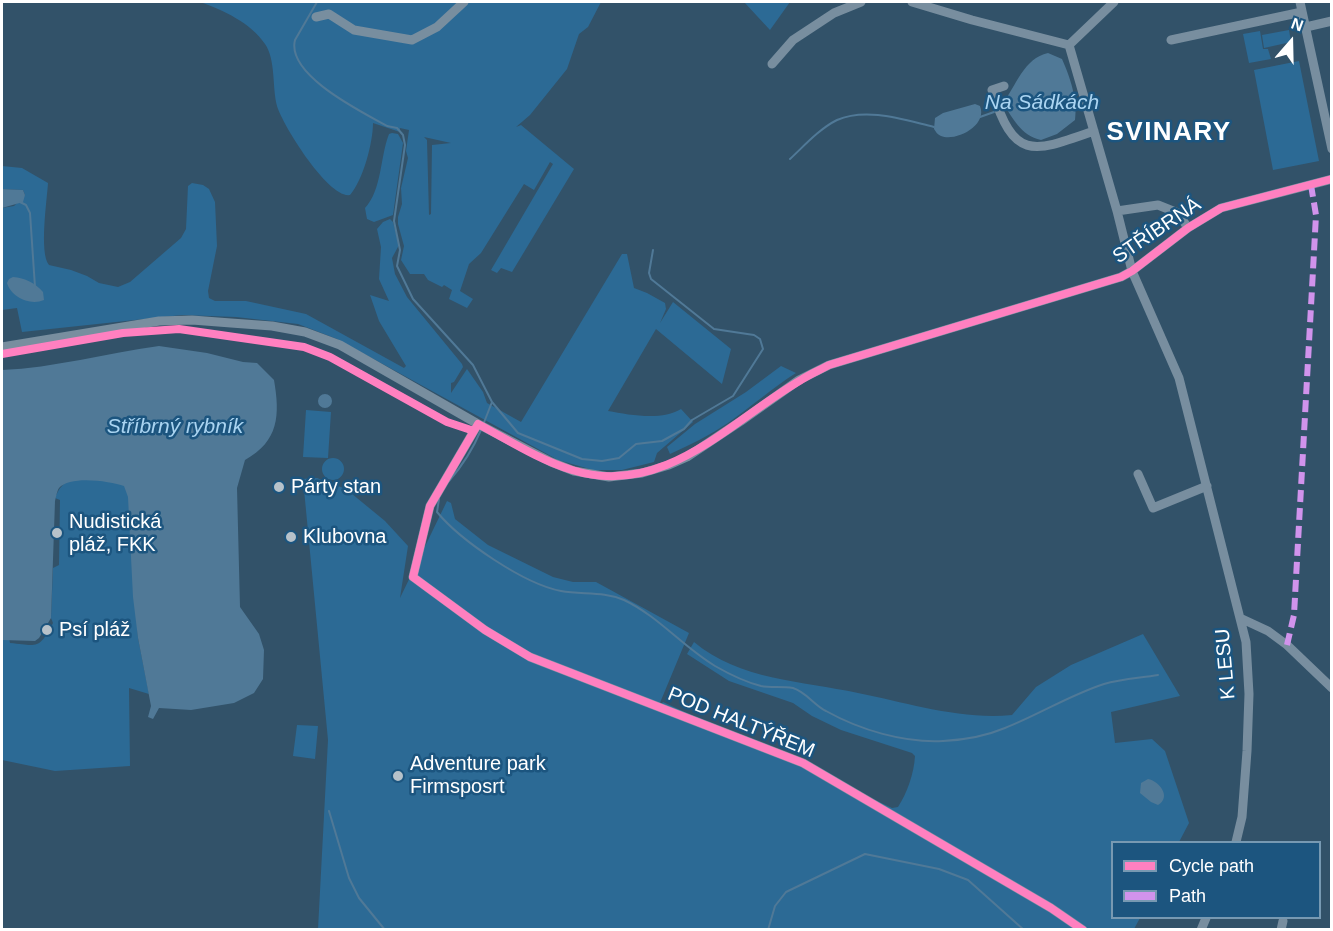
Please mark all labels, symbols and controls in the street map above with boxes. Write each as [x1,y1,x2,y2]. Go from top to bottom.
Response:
north arrow [1261,12,1321,72]
text: N [1289,15,1306,35]
water label: Na Sádkách [985,90,1099,116]
district label: SVINARY [1106,117,1232,149]
street label: STŘÍBRNÁ [1108,193,1206,269]
water label: Stříbrný rybník [107,414,243,440]
place label: Párty stan [291,475,381,499]
marker: Párty stan [272,480,286,494]
place label: Nudistická pláž, FKK [69,510,161,557]
place label: Klubovna [303,525,386,549]
marker: Nudistická pláž, FKK [50,526,64,540]
marker: Klubovna [284,530,298,544]
place label: Psí pláž [59,618,130,642]
marker: Psí pláž [40,623,54,637]
street label: K LESU [1211,628,1241,700]
street label: POD HALTÝŘEM [664,683,818,763]
place label: Adventure park Firmsposrt [410,752,546,799]
marker: Adventure park Firmsposrt [391,769,405,783]
legend [1111,841,1321,919]
text: Cycle path [1169,856,1254,876]
text: Path [1169,886,1206,906]

